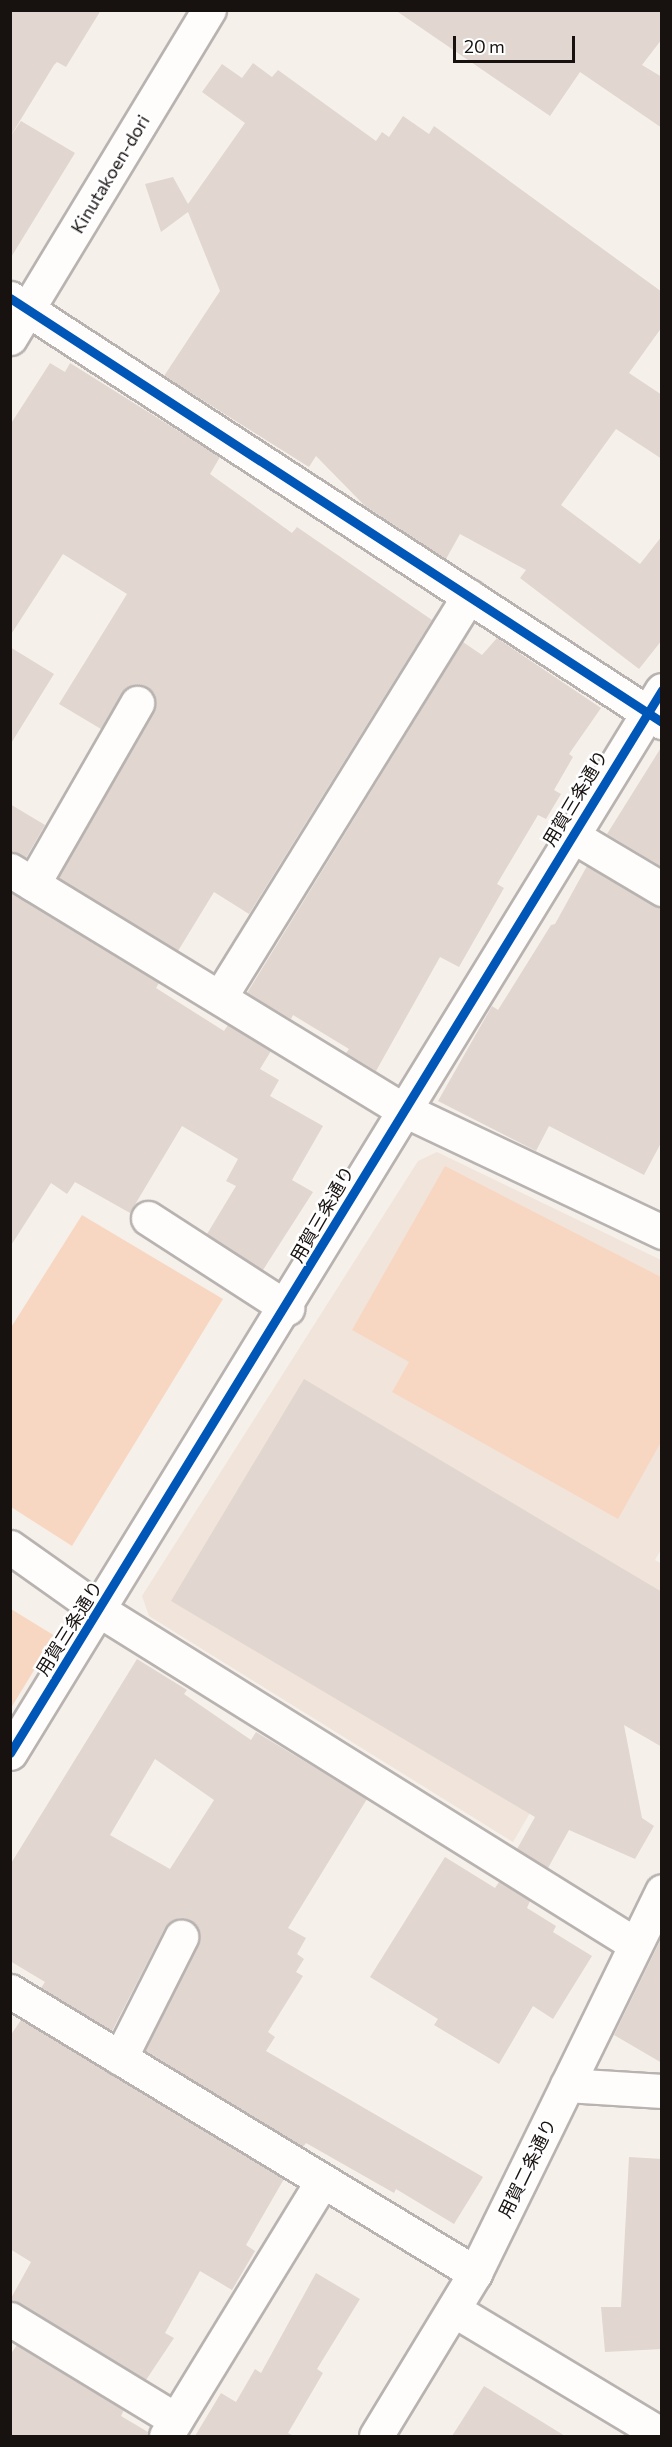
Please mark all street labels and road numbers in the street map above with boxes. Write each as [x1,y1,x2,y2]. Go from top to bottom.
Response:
street label: Kinutakoen-dori [66,111,154,237]
street label: 用賀三条通り [538,746,612,850]
street label: 用賀三条通り [286,1162,358,1266]
street label: 用賀三条通り [31,1576,107,1680]
street label: 用賀二条通り [494,2115,560,2221]

